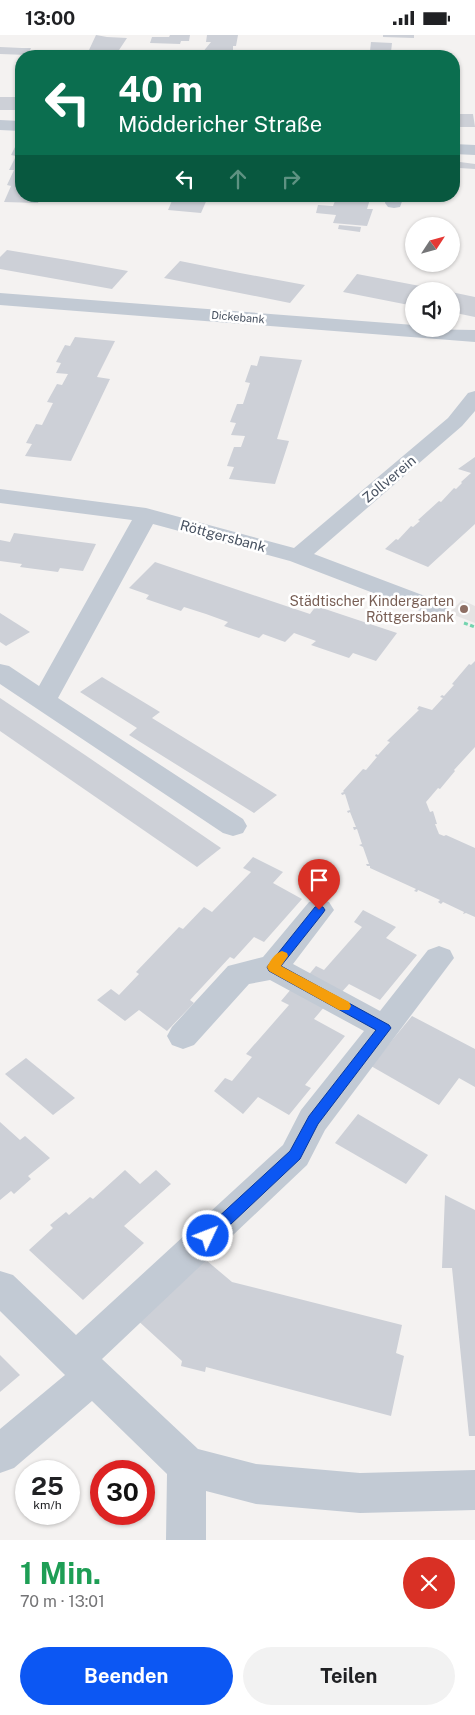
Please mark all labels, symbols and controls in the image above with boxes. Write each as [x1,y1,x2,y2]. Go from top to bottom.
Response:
text: 13:00 [25,7,75,29]
text: 40 m [118,69,203,110]
icon: left [35,70,100,135]
text: Möddericher Straße [118,111,322,137]
icon: left [171,165,199,193]
icon: ahead [224,165,252,193]
icon: right [277,165,305,193]
north arrow [405,217,460,273]
map controls [405,217,460,337]
button: sound [405,282,460,337]
street label: Dickebank [211,309,265,325]
street label: Zollverein [359,452,419,506]
street label: Röttgersbank [178,517,268,555]
place label: Städtischer Kindergarten Röttgersbank [290,593,454,625]
marker: Städtischer Kindergarten Röttgersbank [458,603,470,615]
pin [298,859,340,910]
icon: arrive [305,866,333,894]
position arrow [181,1209,233,1261]
speed limit sign: 30 [90,1460,155,1525]
text: 25 [31,1471,64,1501]
text: km/h [33,1498,62,1512]
text: 1 Min. [20,1555,101,1591]
button: close [403,1557,455,1609]
text: 70 m · 13:01 [20,1592,105,1611]
button: Beenden [20,1647,233,1705]
button: Teilen [243,1647,455,1705]

